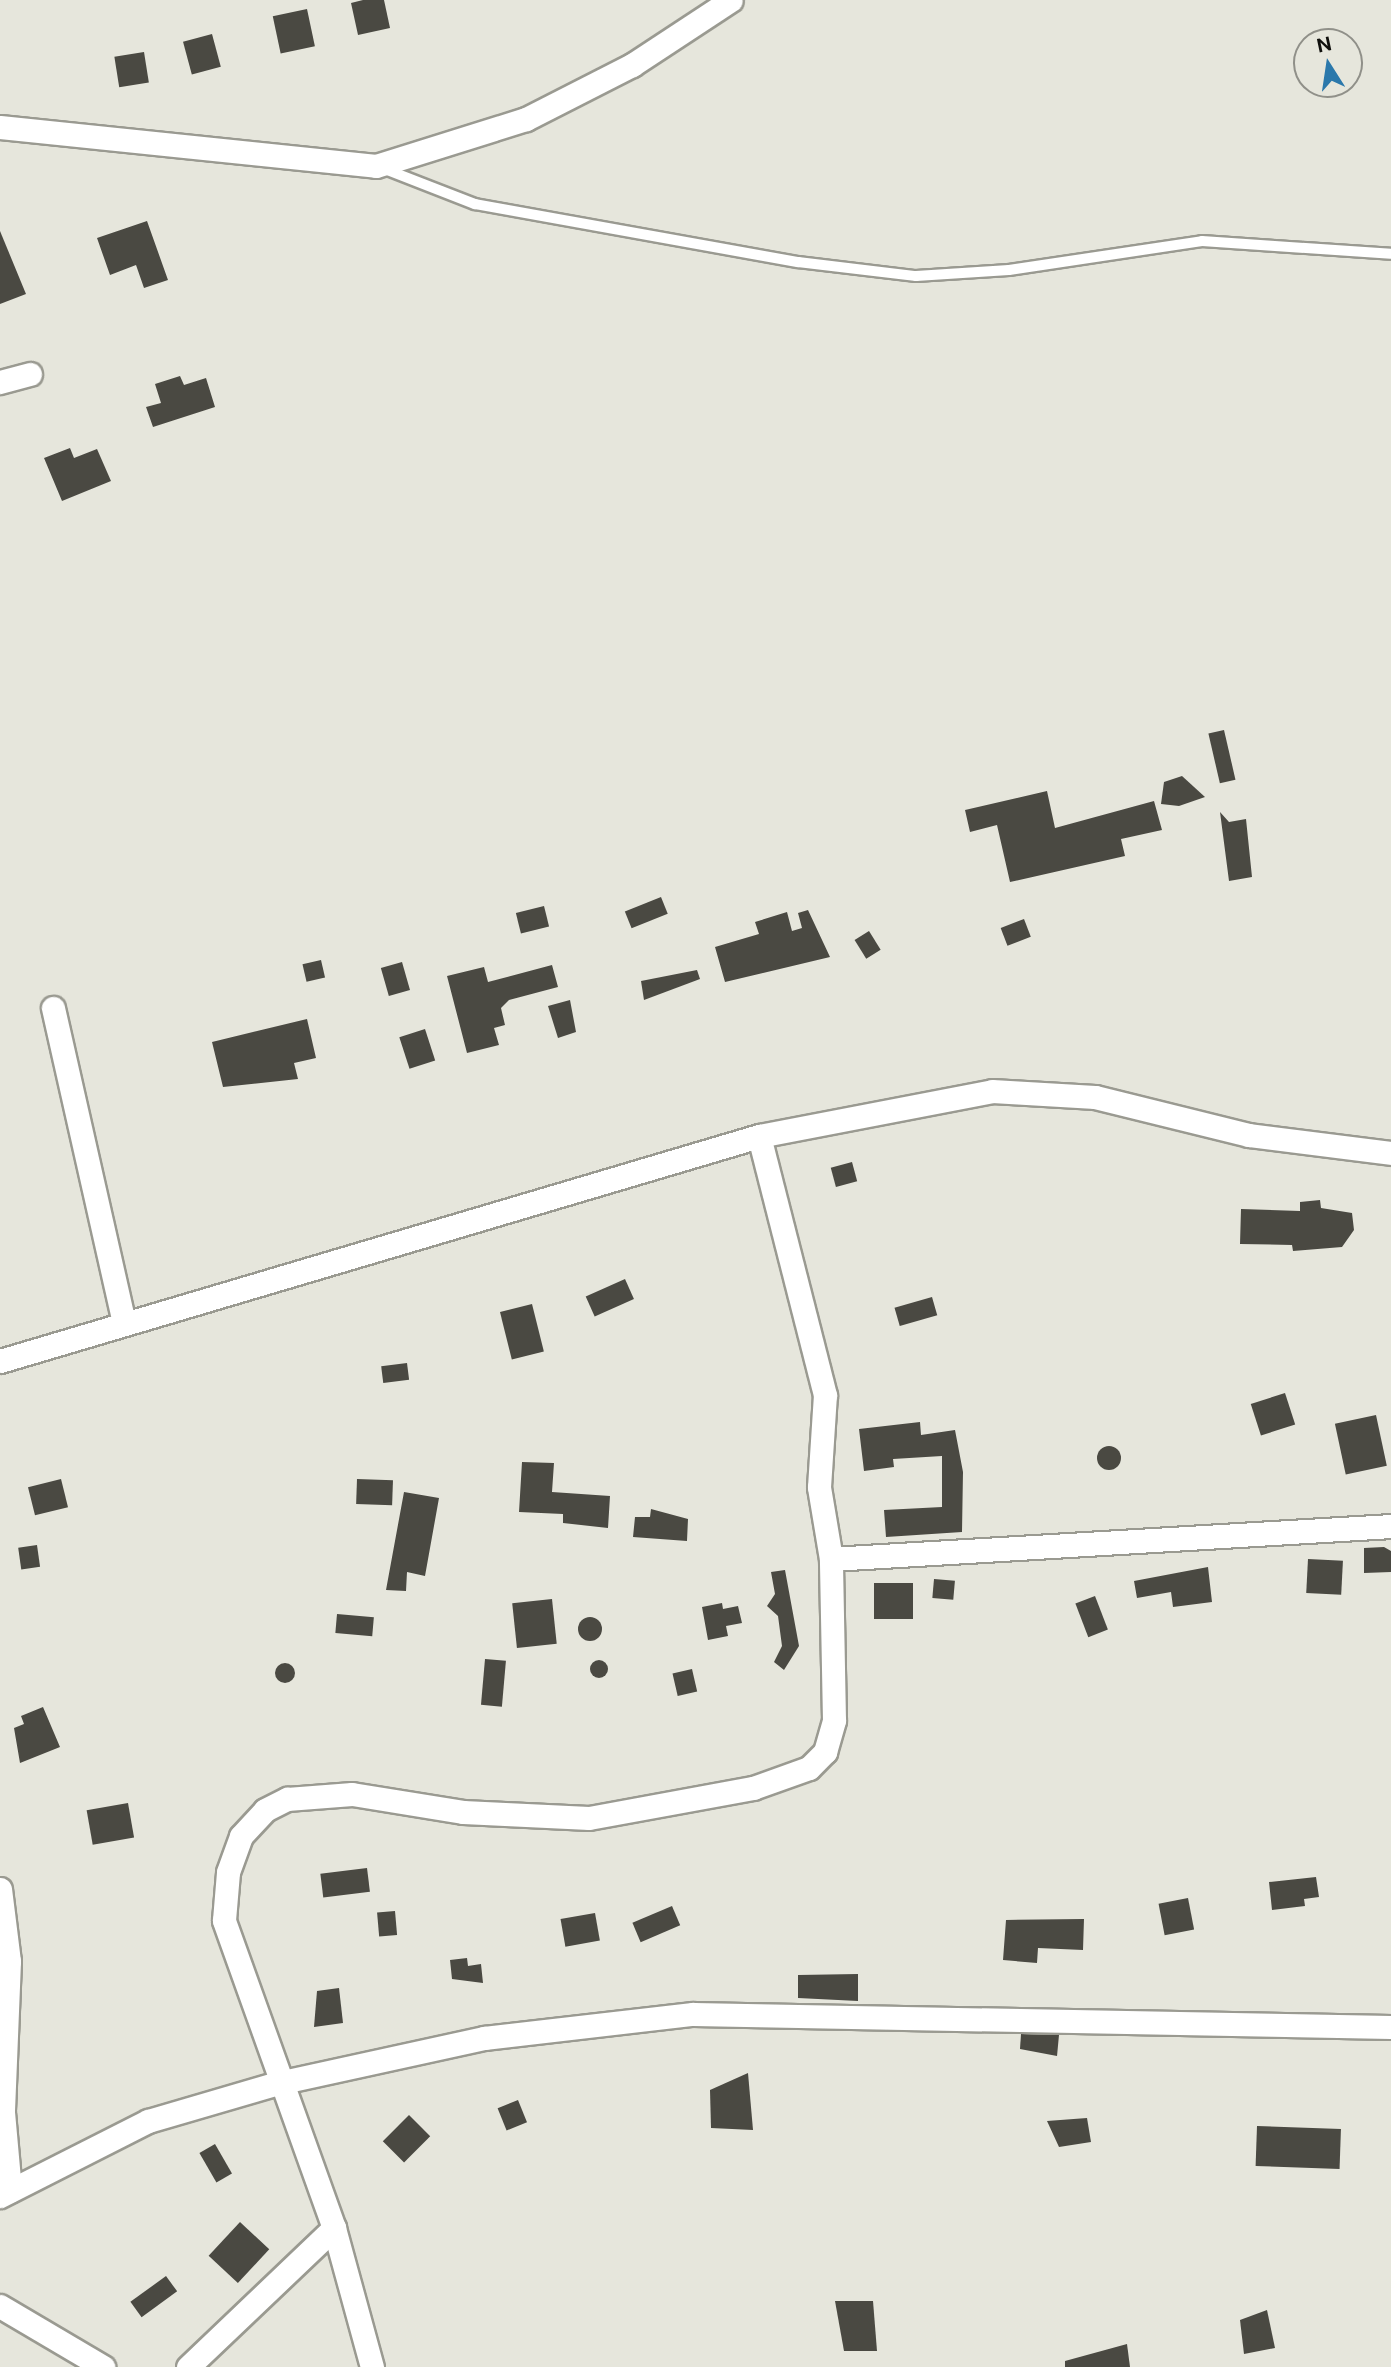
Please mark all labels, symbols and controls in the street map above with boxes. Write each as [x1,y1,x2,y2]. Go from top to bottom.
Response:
north arrow [1293,28,1363,98]
text: N [1314,32,1334,57]

